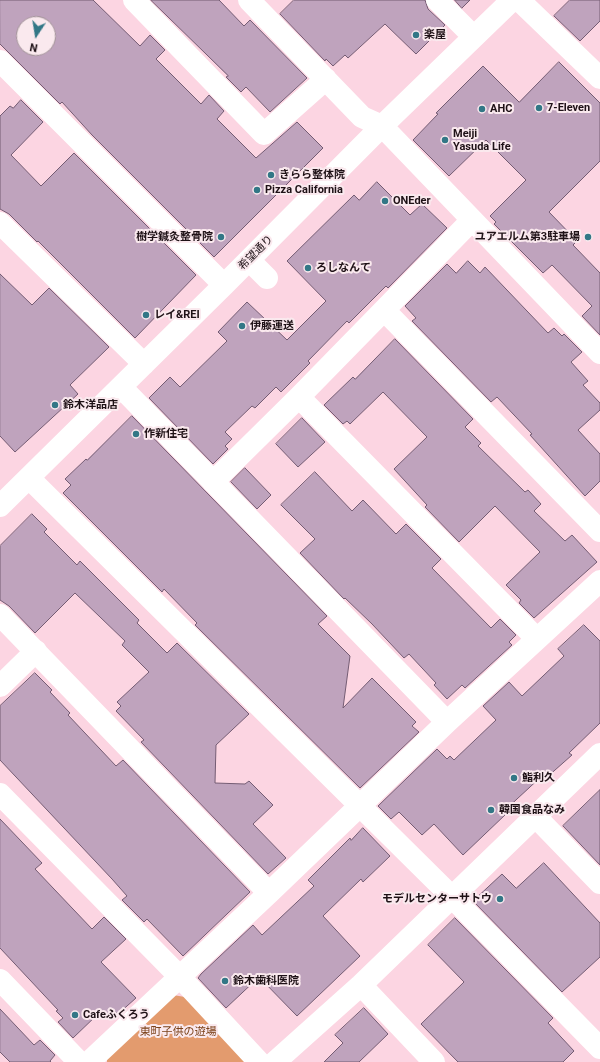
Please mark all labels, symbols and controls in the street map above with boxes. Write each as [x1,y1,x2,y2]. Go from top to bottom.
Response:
north arrow [16,16,56,56]
place label: 楽屋 [424,28,446,42]
marker: 楽屋 [411,30,421,40]
text: N [28,40,39,54]
place label: 7-Eleven [547,101,590,115]
place label: AHC [490,102,512,116]
marker: 7-Eleven [534,103,544,113]
marker: AHC [477,104,487,114]
place label: Meiji Yasuda Life [453,127,511,153]
marker: Meiji Yasuda Life [440,135,450,145]
place label: きらら整体院 [279,168,345,182]
marker: きらら整体院 [266,170,276,180]
place label: Pizza California [265,183,343,197]
marker: Pizza California [252,185,262,195]
place label: ONEder [393,194,431,208]
marker: ONEder [380,196,390,206]
place label: 樹学鍼灸整骨院 [136,230,213,244]
place label: ユアエルム第3駐車場 [475,230,580,244]
marker: 樹学鍼灸整骨院 [216,232,226,242]
marker: ユアエルム第3駐車場 [583,232,593,242]
street label: 希望通り [236,233,276,273]
place label: ろしなんて [316,261,371,275]
marker: ろしなんて [303,263,313,273]
place label: レイ&REI [154,308,200,322]
marker: レイ&REI [141,310,151,320]
place label: 伊藤運送 [250,319,294,333]
marker: 伊藤運送 [237,321,247,331]
place label: 鈴木洋品店 [63,398,118,412]
marker: 鈴木洋品店 [50,400,60,410]
place label: 作新住宅 [144,427,188,441]
marker: 作新住宅 [131,429,141,439]
place label: 鮨利久 [522,771,555,785]
marker: 鮨利久 [509,773,519,783]
place label: 韓国食品なみ [499,803,565,817]
marker: 韓国食品なみ [486,805,496,815]
place label: モデルセンターサトウ [382,892,492,906]
marker: モデルセンターサトウ [495,894,505,904]
place label: 鈴木歯科医院 [233,974,299,988]
marker: 鈴木歯科医院 [220,976,230,986]
place label: Cafeふくろう [83,1008,150,1022]
marker: Cafeふくろう [70,1010,80,1020]
park label: 東町子供の遊場 [140,1025,216,1039]

